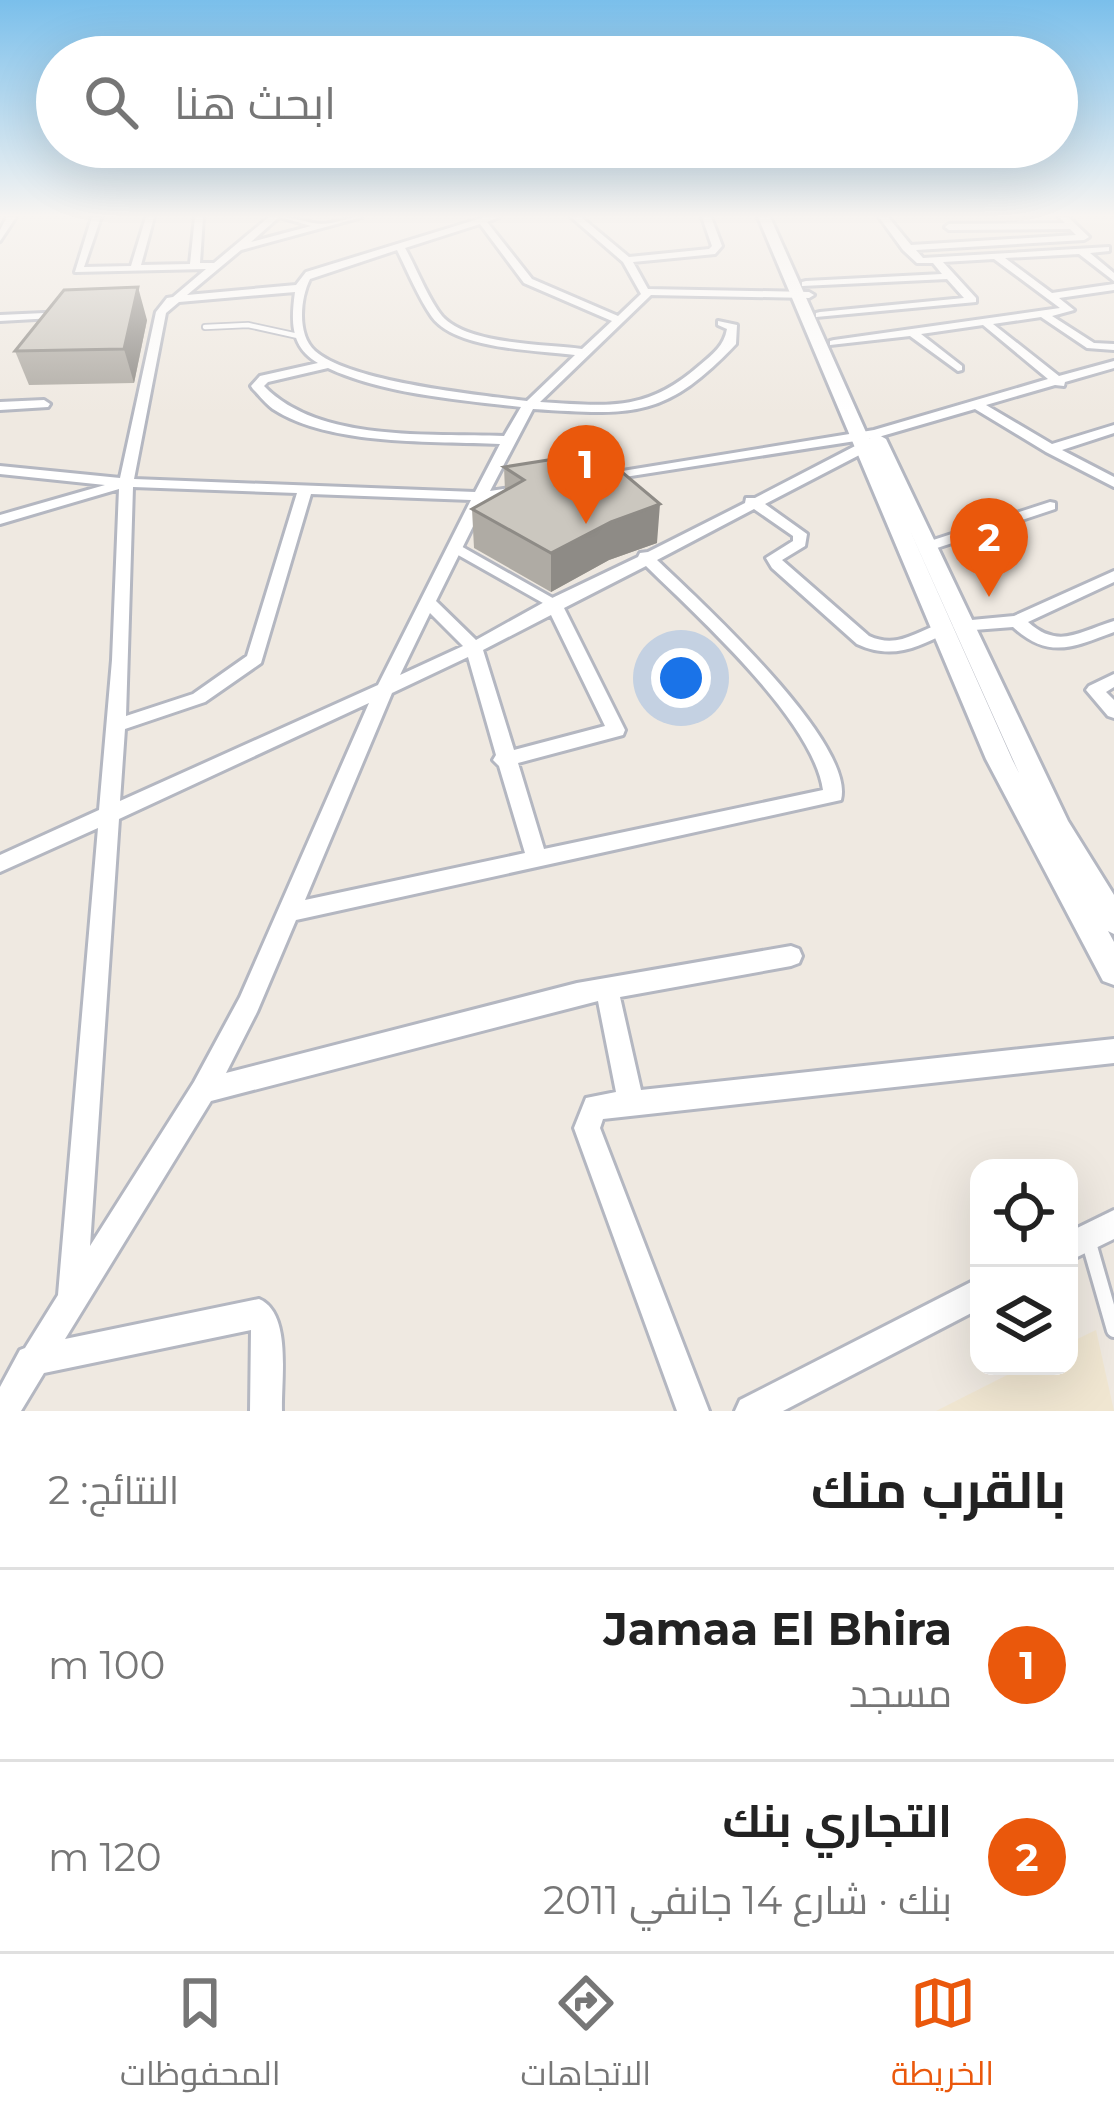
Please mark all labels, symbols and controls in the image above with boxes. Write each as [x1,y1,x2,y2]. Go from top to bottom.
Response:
search box [36,36,1078,168]
icon: search [78,69,144,135]
text: ابحث هنا [174,75,336,130]
pin: 1 [547,425,625,524]
pin: 2 [950,498,1028,597]
your location [651,648,711,708]
map controls [970,1159,1078,1375]
button: locate [970,1159,1078,1267]
button: layers [970,1267,1078,1375]
text: بالقرب منك [811,1459,1066,1521]
text: النتائج: 2 [48,1466,179,1514]
text: Jamaa El Bhira [603,1601,952,1656]
text: 100 m [48,1641,165,1689]
text: 1 [1019,1641,1035,1689]
text: مسجد [849,1669,952,1717]
text: التجاري بنك [722,1793,952,1848]
text: 120 m [48,1833,162,1881]
text: 2 [1016,1833,1039,1881]
text: بنك · شارع 14 جانفي 2011 [543,1876,952,1924]
tab: المحفوظات [120,1970,281,2104]
tab: الاتجاهات [520,1970,651,2104]
tab: الخريطة [891,1970,994,2104]

